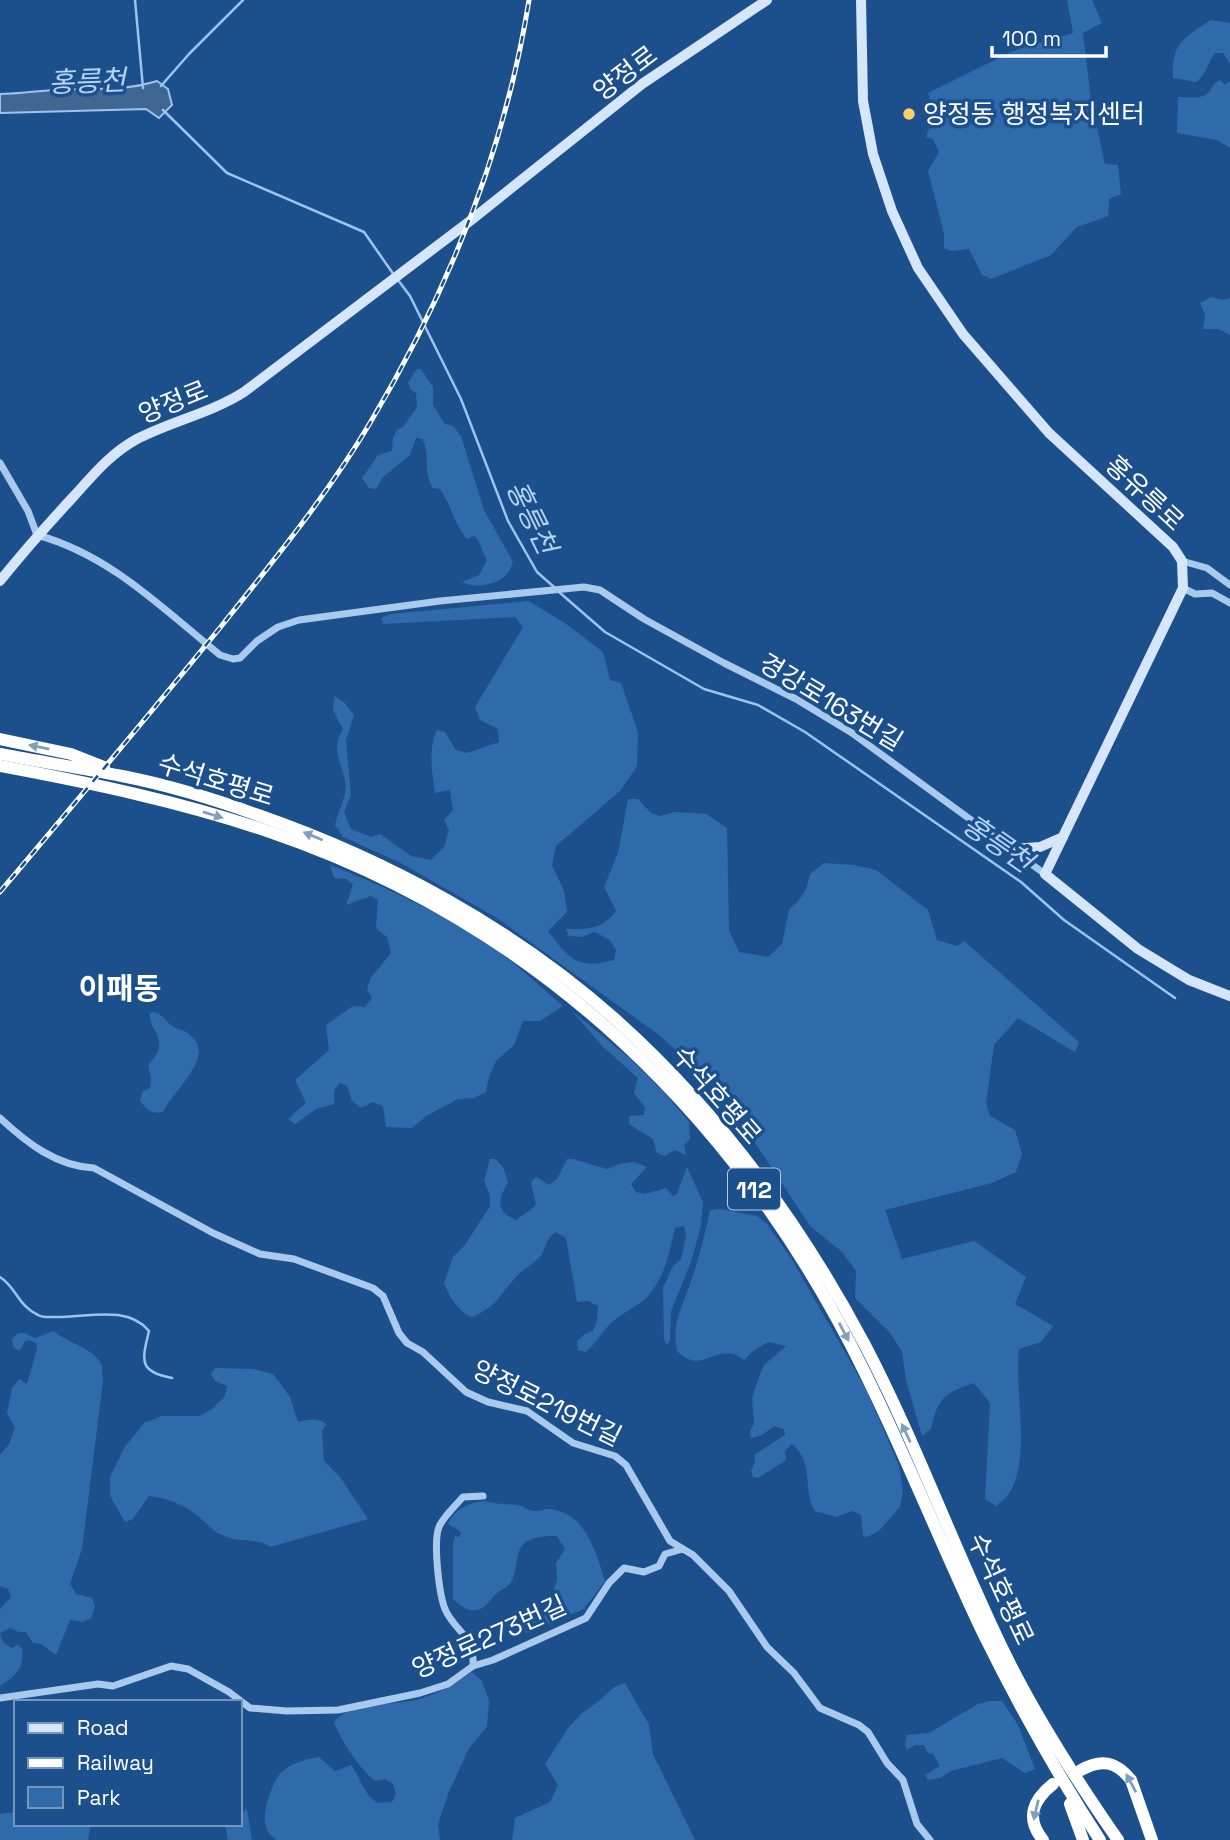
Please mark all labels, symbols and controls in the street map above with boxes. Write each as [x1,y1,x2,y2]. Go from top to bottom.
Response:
scale bar [992,14,1106,58]
text: 100 m [1002,25,1061,52]
street label: 양정로 [586,38,664,108]
water label: 홍릉천 [48,62,129,100]
place label: 양정동 행정복지센터 [923,97,1145,131]
marker: 양정동 행정복지센터 [901,106,917,122]
street label: 양정로 [133,373,213,431]
street label: 홍유릉로 [1098,448,1192,538]
water label: 홍릉천 [499,474,567,563]
street label: 경강로163번길 [753,646,909,758]
one-way arrow [28,742,50,753]
street label: 수석호평로 [154,746,278,814]
water label: 홍릉천 [956,806,1043,882]
one-way arrow [202,810,223,820]
one-way arrow [303,830,323,842]
district label: 이패동 [79,969,161,1008]
street label: 수석호평로 [665,1039,769,1151]
road number: 112 [728,1168,780,1210]
one-way arrow [838,1322,849,1342]
street label: 양정로219번길 [467,1352,627,1454]
one-way arrow [900,1423,912,1443]
street label: 수석호평로 [960,1528,1042,1650]
street label: 양정로273번길 [407,1588,571,1686]
legend [14,1700,242,1826]
text: Road [77,1714,129,1741]
text: Railway [77,1749,154,1776]
one-way arrow [1125,1773,1136,1793]
text: Park [77,1784,121,1811]
one-way arrow [1030,1800,1041,1822]

